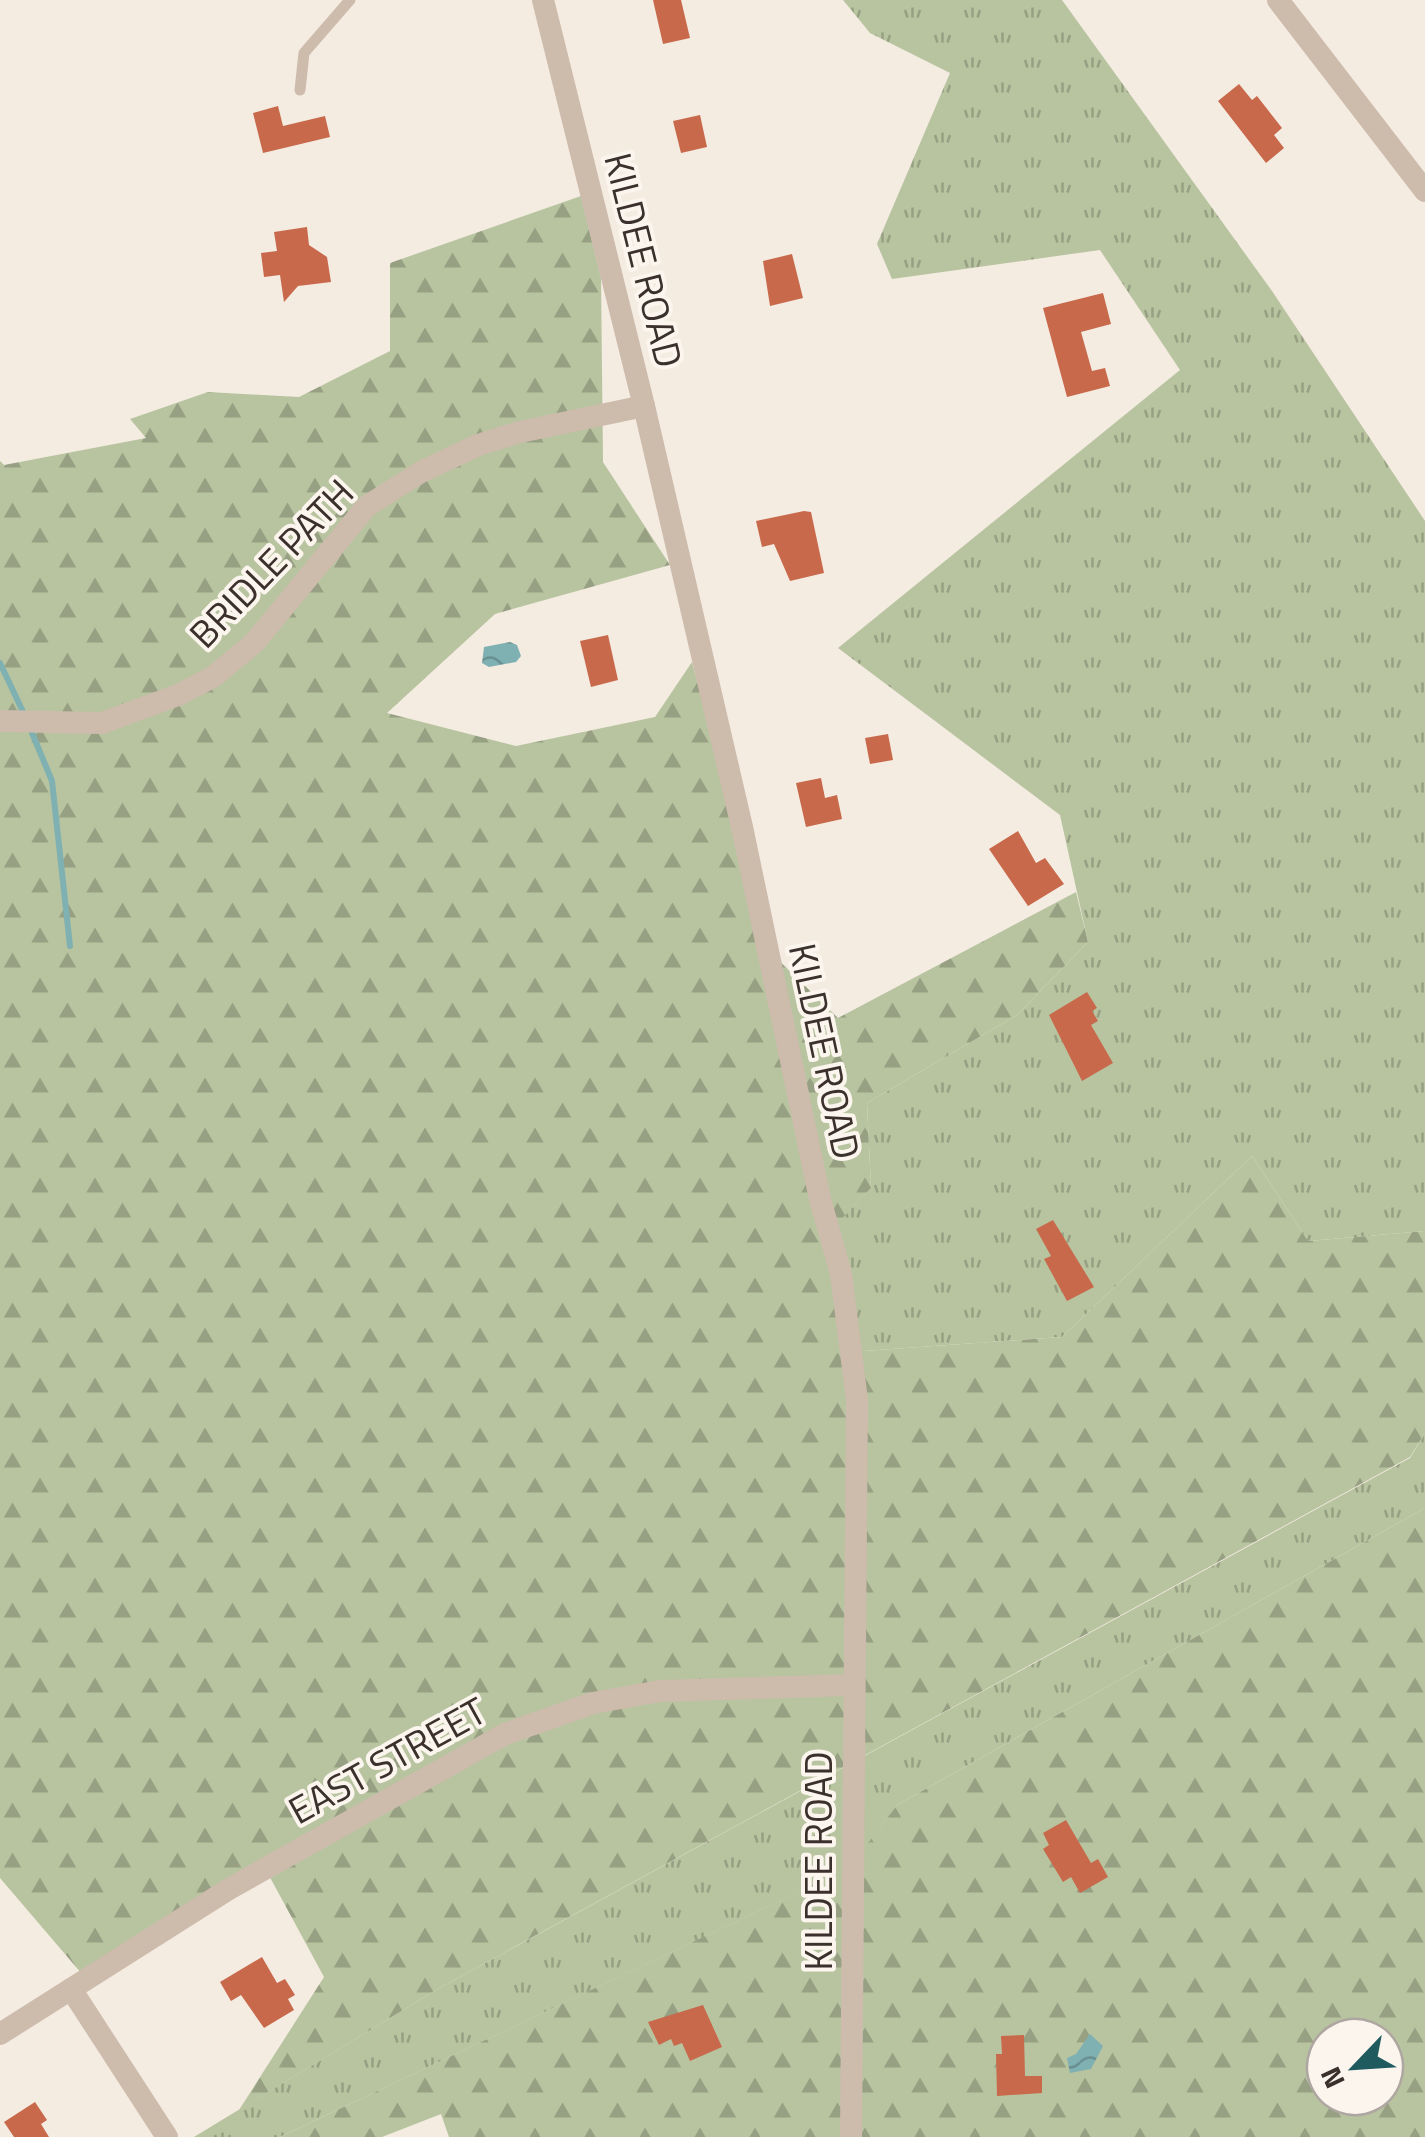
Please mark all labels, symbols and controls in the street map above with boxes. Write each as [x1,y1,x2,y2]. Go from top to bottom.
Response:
street label: KILDEE ROAD [589,147,699,373]
street label: BRIDLE PATH [175,465,367,661]
street label: KILDEE ROAD [774,938,876,1164]
street label: EAST STREET [277,1682,497,1838]
street label: KILDEE ROAD [789,1751,847,1971]
north arrow [1305,2017,1405,2117]
text: N [1308,2060,1355,2096]

